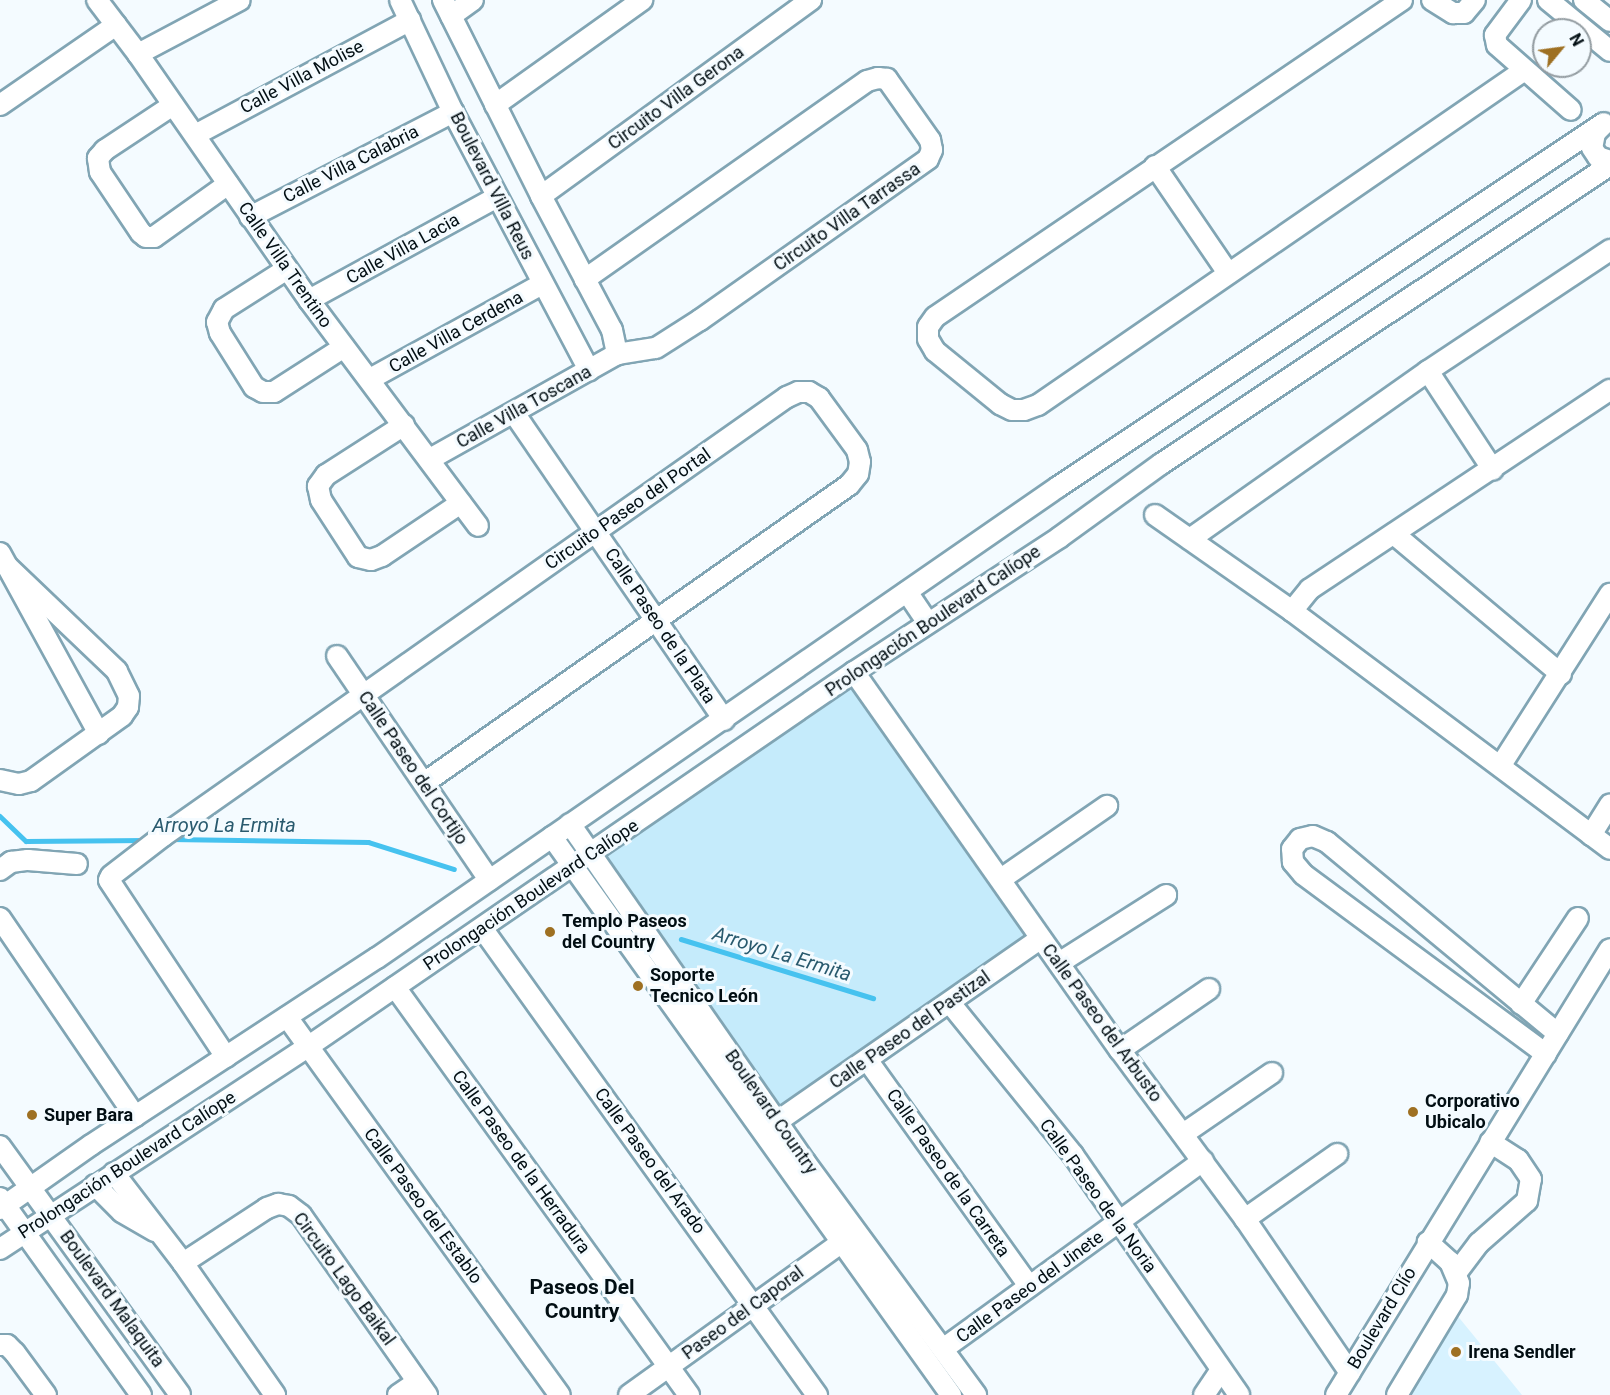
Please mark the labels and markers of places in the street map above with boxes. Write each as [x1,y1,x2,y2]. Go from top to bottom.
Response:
place label: Templo Paseos del Country [562,911,687,954]
marker: Templo Paseos del Country [543,925,557,939]
place label: Soporte Tecnico León [650,965,758,1008]
marker: Soporte Tecnico León [631,979,645,993]
place label: Corporativo Ubicalo [1425,1091,1520,1134]
place label: Super Bara [44,1104,133,1126]
marker: Corporativo Ubicalo [1406,1105,1420,1119]
marker: Super Bara [25,1108,39,1122]
place label: Irena Sendler [1468,1341,1576,1363]
marker: Irena Sendler [1449,1345,1463,1359]

